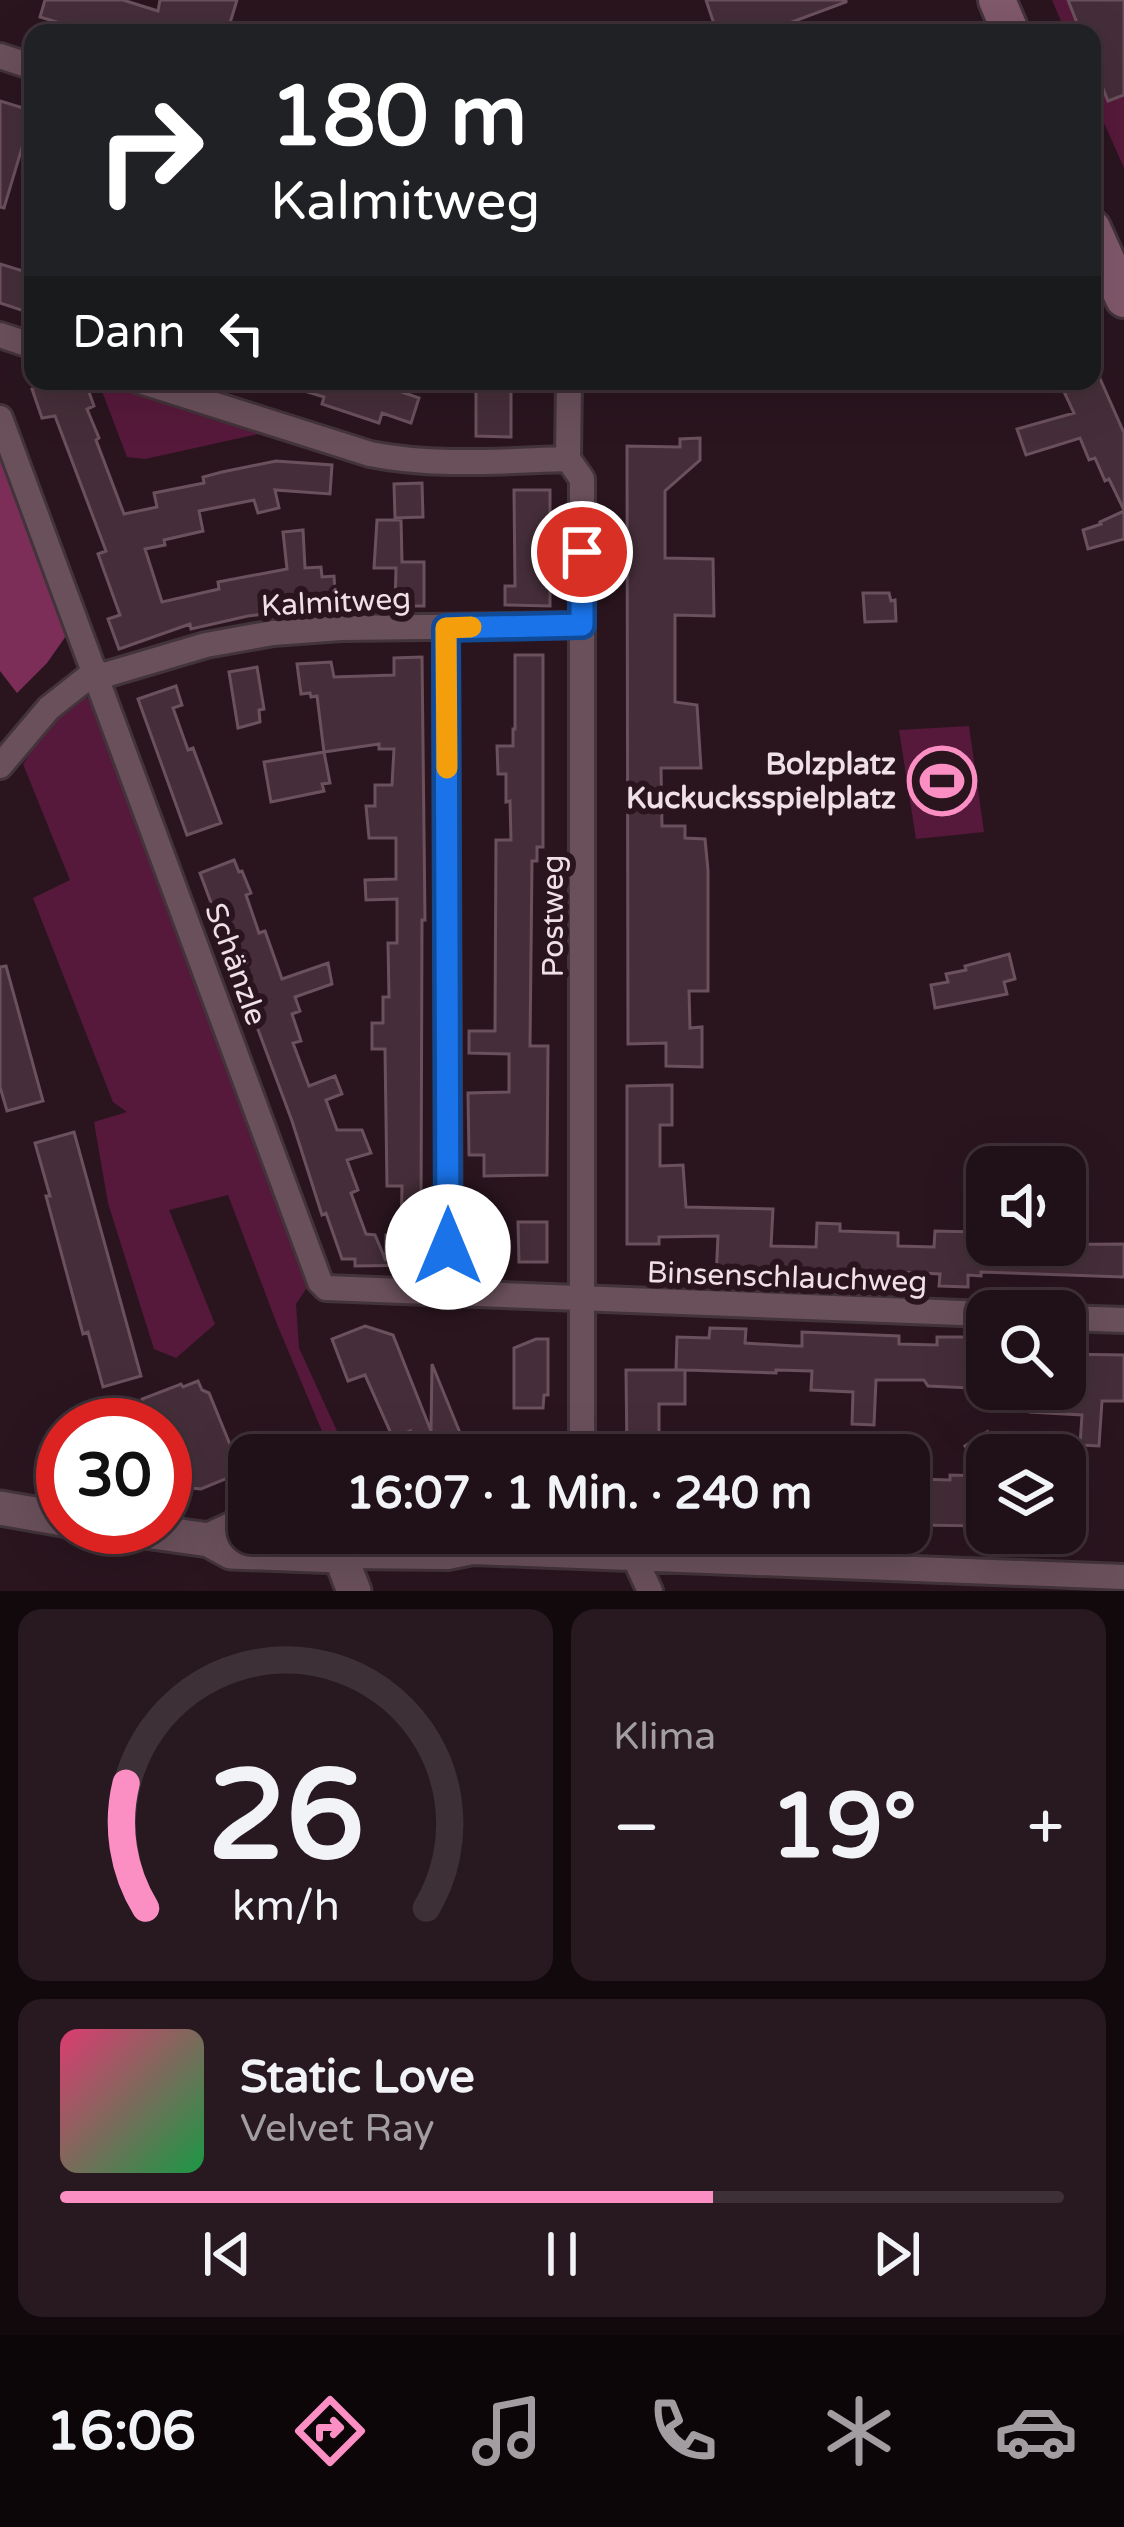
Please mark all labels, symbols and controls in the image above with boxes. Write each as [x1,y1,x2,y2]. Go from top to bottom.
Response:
text: 180 m [270,67,527,168]
icon: right [72,72,228,228]
text: Kalmitweg [270,169,540,234]
icon: left [209,300,275,366]
text: Dann [72,306,185,360]
pin [531,501,633,603]
icon: arrive [549,519,615,585]
street label: Kalmitweg [260,580,412,625]
place label: Bolzplatz Kuckucksspielplatz [626,746,896,817]
sports icon: Bolzplatz Kuckucksspielplatz [907,746,977,816]
street label: Postweg [535,854,572,978]
street label: Schänzle [196,898,275,1030]
map controls [966,1146,1086,1554]
button: sound [966,1146,1086,1266]
position arrow [385,1184,511,1310]
street label: Binsenschlauchweg [646,1254,928,1301]
button: search [966,1290,1086,1410]
speed limit sign: 30 [36,1398,192,1554]
button: layers [966,1434,1086,1554]
text: 16:07 · 1 Min. · 240 m [346,1467,812,1521]
text: Klima [613,1713,716,1760]
text: 26 [207,1742,364,1893]
text: 19° [770,1773,917,1882]
text: − [613,1788,660,1868]
text: + [1027,1788,1064,1868]
text: km/h [232,1881,339,1932]
text: Static Love [240,2051,475,2105]
text: Velvet Ray [240,2105,435,2152]
icon: previous [194,2221,260,2287]
icon: pause [529,2221,595,2287]
icon: next [864,2221,930,2287]
icon: directions [288,2389,372,2473]
icon: music [465,2389,549,2473]
icon: phone [641,2389,725,2473]
icon: climate [817,2389,901,2473]
icon: car [994,2389,1078,2473]
text: 16:06 [46,2399,196,2464]

